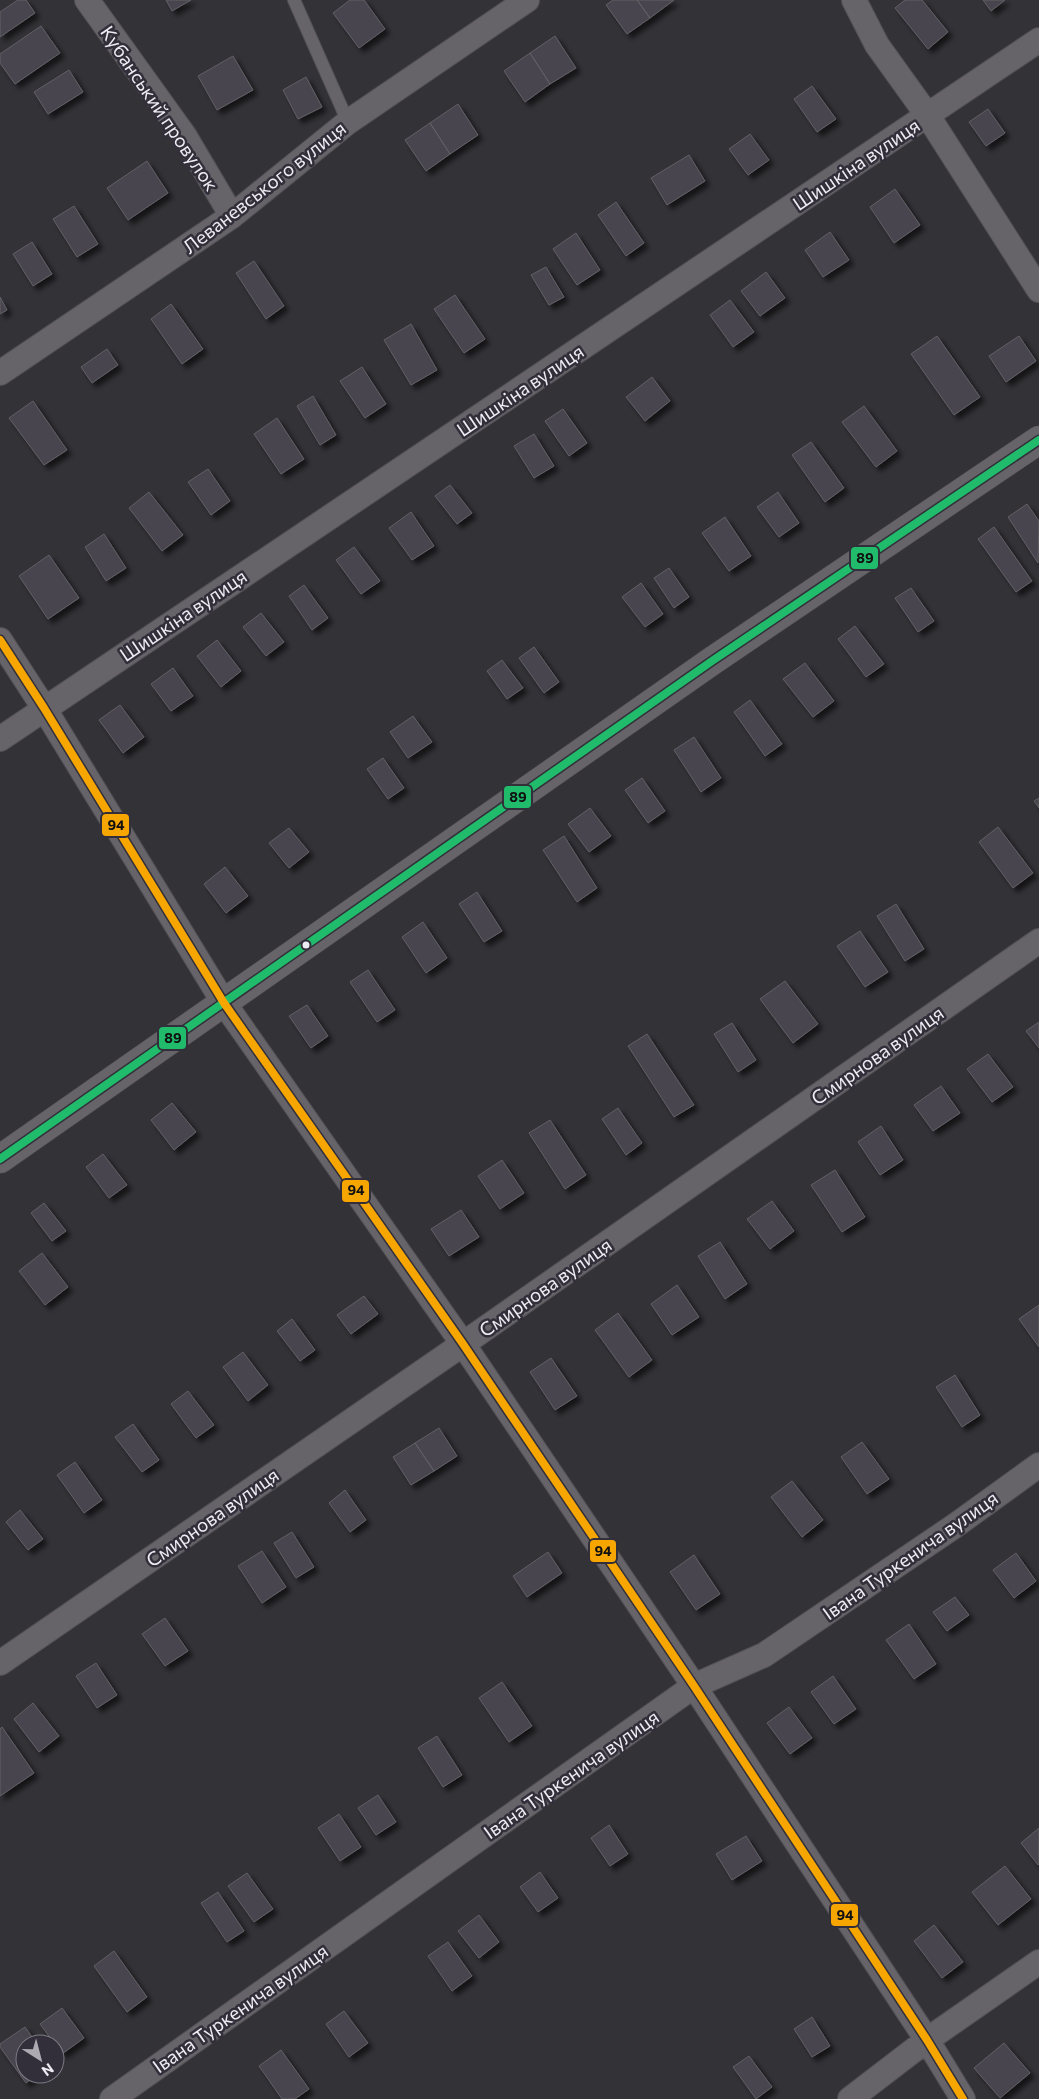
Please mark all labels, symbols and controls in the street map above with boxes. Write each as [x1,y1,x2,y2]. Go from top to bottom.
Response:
street label: Кубанський провулок [96,21,224,195]
street label: Шишкіна вулиця [788,113,924,215]
street label: Леваневського вулиця [178,116,350,258]
street label: Шишкіна вулиця [452,339,588,441]
line badge: 89 [850,546,879,570]
text: 89 [856,549,874,566]
street label: Шишкіна вулиця [115,564,251,666]
line badge: 89 [503,785,532,809]
text: 89 [509,788,527,805]
line badge: 94 [101,813,130,837]
text: 94 [107,816,125,833]
unlabelled marker [301,940,311,950]
street label: Смирнова вулиця [806,1001,948,1109]
line badge: 89 [158,1026,187,1050]
text: 89 [164,1029,182,1046]
line badge: 94 [341,1179,370,1203]
text: 94 [347,1181,365,1198]
street label: Смирнова вулиця [474,1233,616,1341]
street label: Смирнова вулиця [141,1463,283,1571]
street label: Івана Туркенича вулиця [818,1486,1002,1624]
line badge: 94 [589,1539,617,1563]
text: 94 [594,1542,612,1559]
street label: Івана Туркенича вулиця [479,1705,663,1843]
line badge: 94 [830,1903,859,1927]
text: 94 [836,1906,854,1923]
street label: Івана Туркенича вулиця [148,1939,332,2077]
north arrow [15,2034,65,2084]
text: N [39,2060,57,2080]

